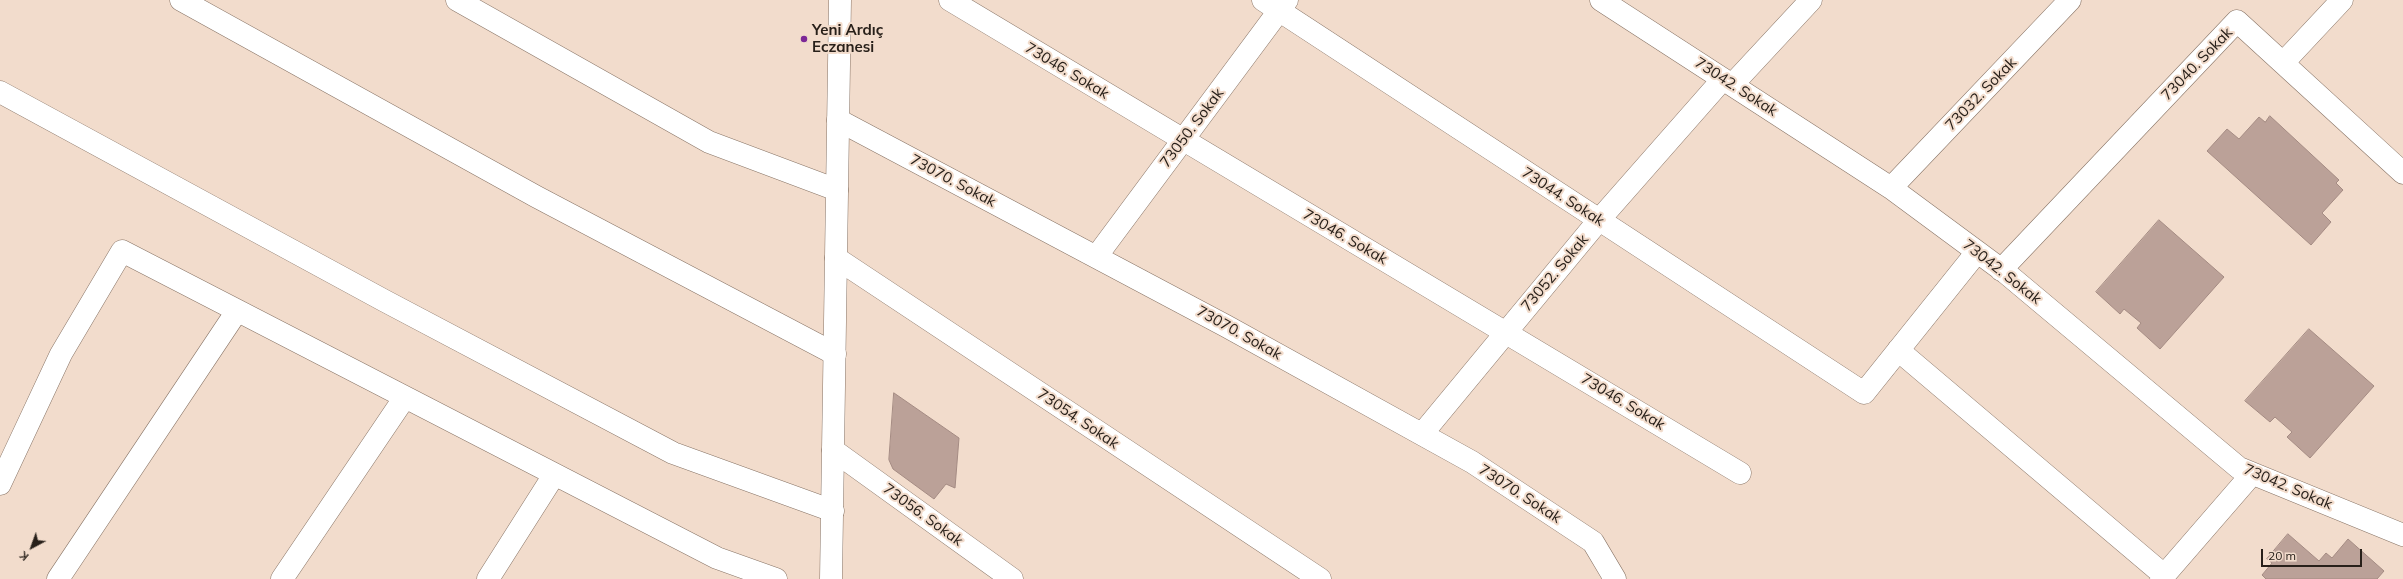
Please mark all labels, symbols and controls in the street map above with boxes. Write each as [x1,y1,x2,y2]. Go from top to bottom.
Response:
place label: Yeni Ardıç Eczanesi [812,21,883,56]
street label: 73040. Sokak [2158,24,2236,104]
marker: Yeni Ardıç Eczanesi [799,34,809,44]
street label: 73046. Sokak [1022,39,1112,103]
street label: 73042. Sokak [1691,54,1781,120]
street label: 73032. Sokak [1942,54,2020,134]
street label: 73050. Sokak [1156,85,1228,171]
street label: 73070. Sokak [907,151,999,211]
street label: 73044. Sokak [1518,164,1608,230]
street label: 73046. Sokak [1300,206,1390,268]
street label: 73052. Sokak [1518,231,1592,315]
street label: 73042. Sokak [1959,236,2045,308]
street label: 73070. Sokak [1193,302,1285,364]
street label: 73046. Sokak [1578,370,1668,434]
street label: 73054. Sokak [1034,385,1122,453]
street label: 73042. Sokak [2241,460,2335,514]
street label: 73070. Sokak [1475,461,1565,527]
street label: 73056. Sokak [879,480,967,550]
north arrow [12,527,52,567]
scale bar [2263,541,2364,567]
text: K [17,548,31,564]
text: 20 m [2268,548,2296,563]

